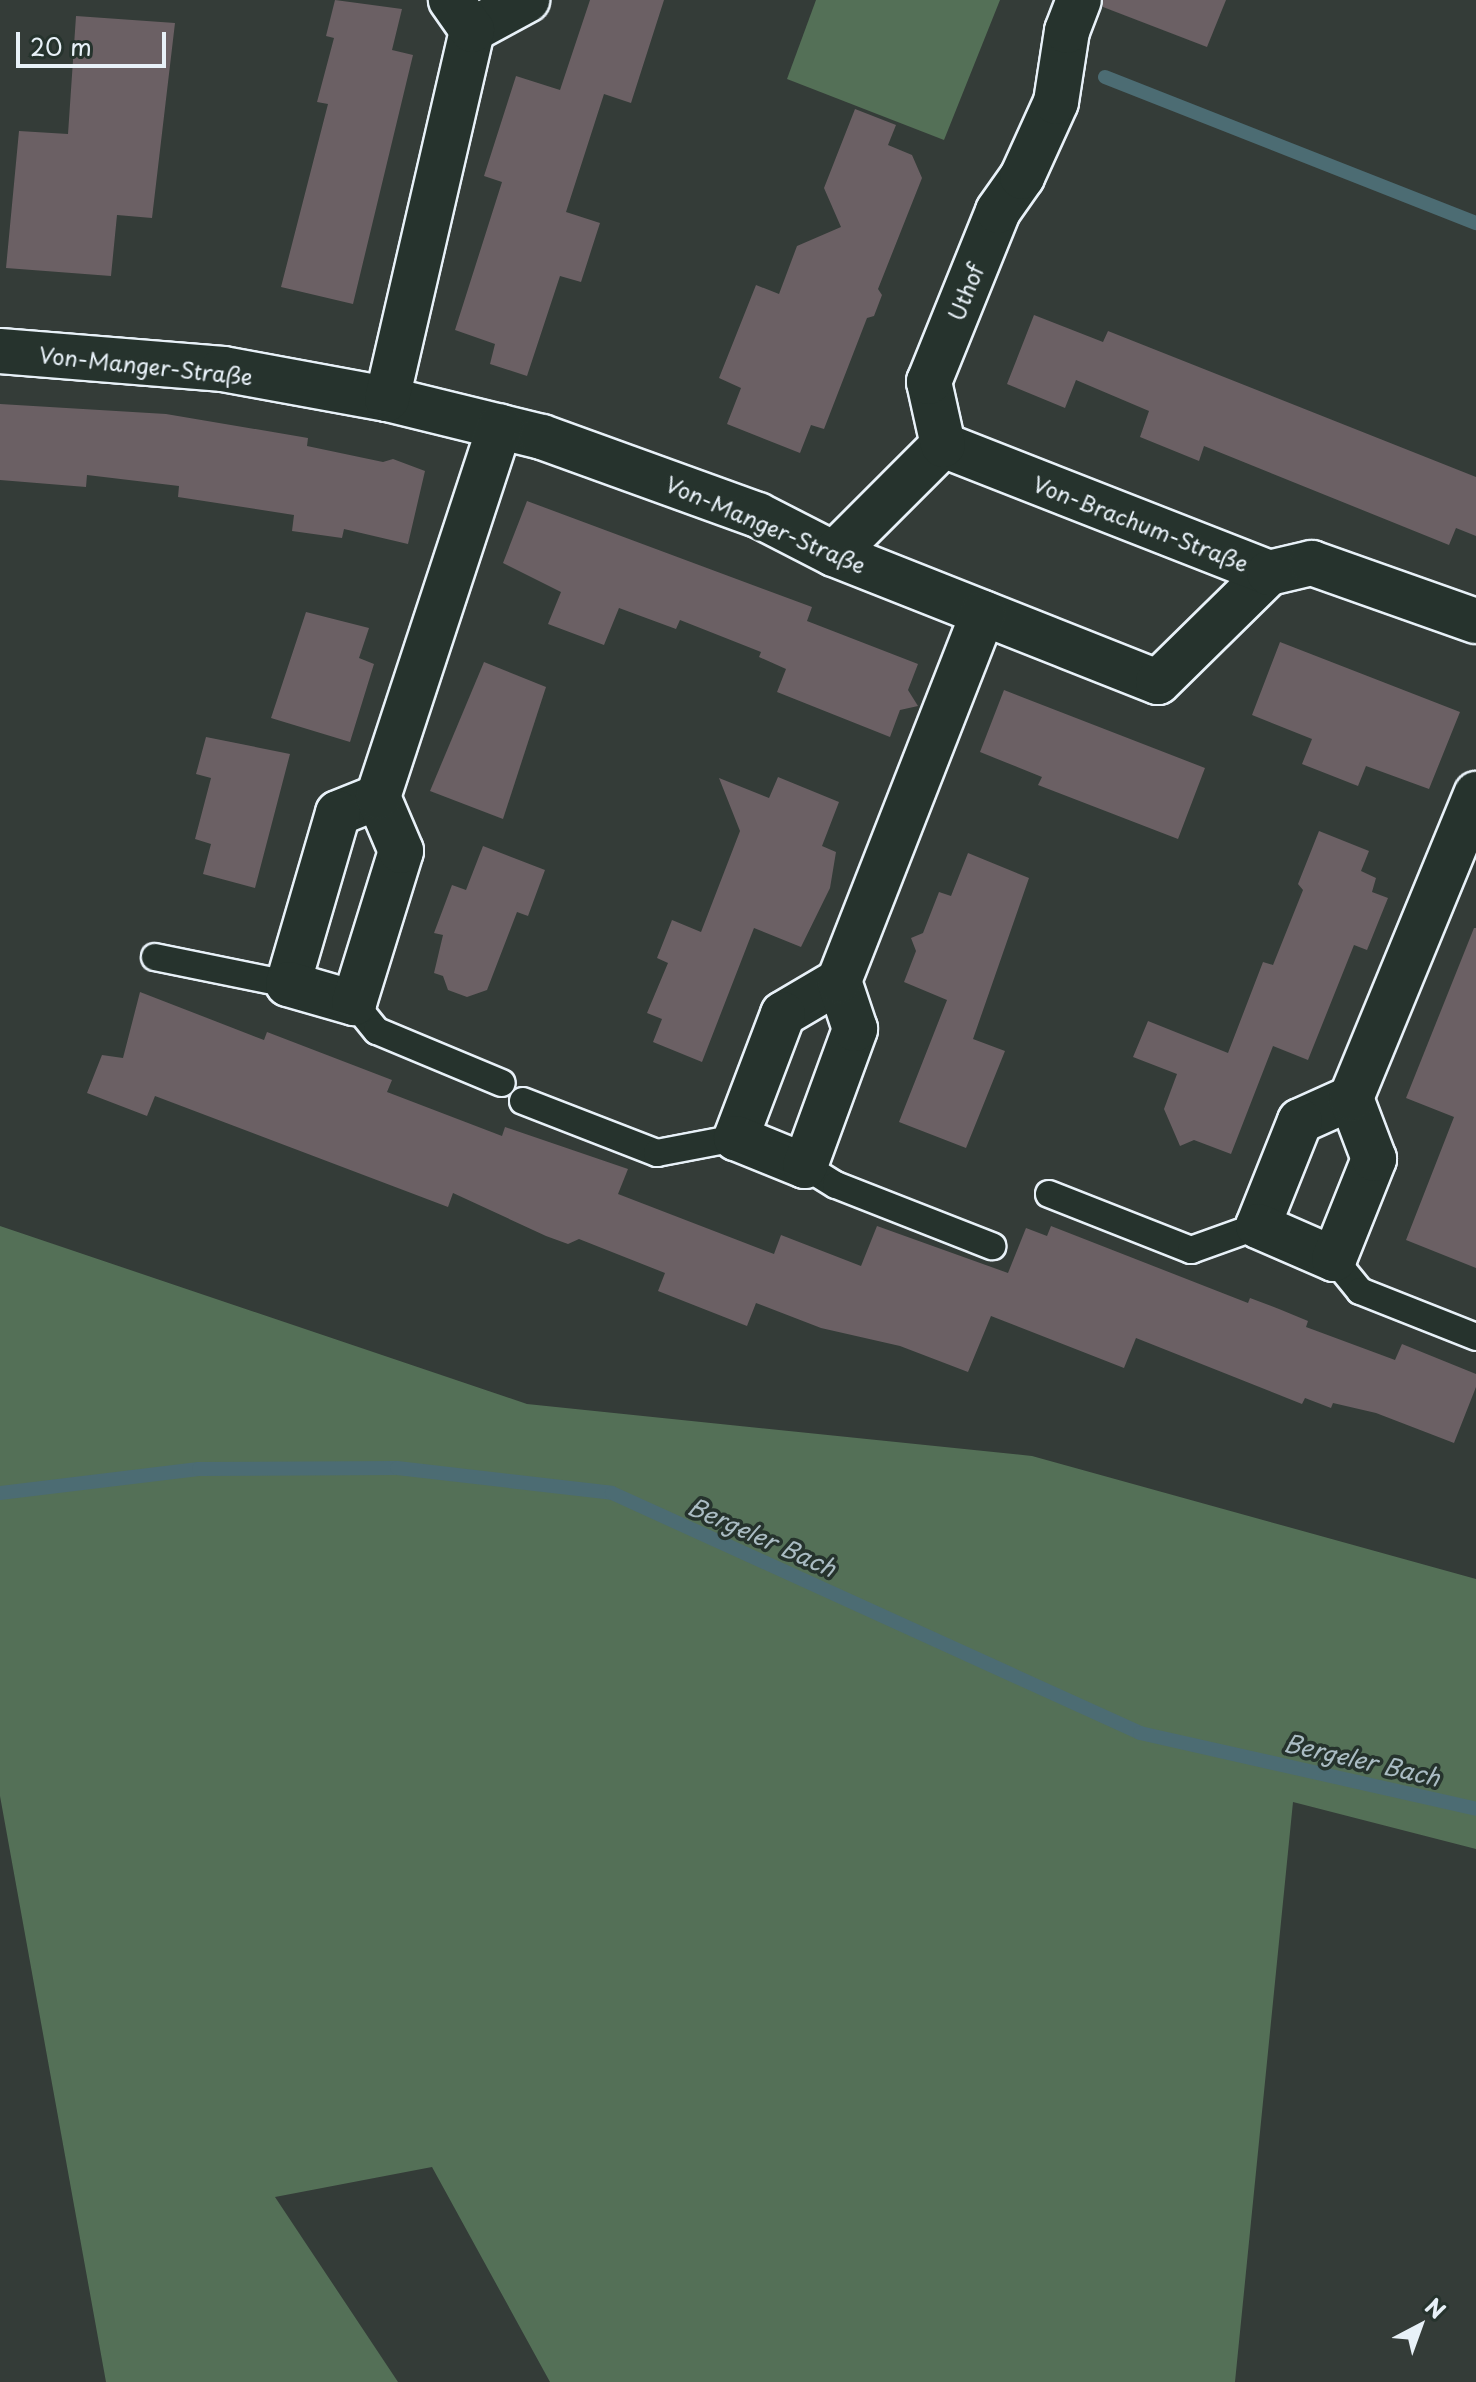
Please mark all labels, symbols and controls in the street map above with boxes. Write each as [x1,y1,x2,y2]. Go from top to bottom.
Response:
scale bar [20,16,170,66]
text: 20 m [30,28,92,64]
street label: Uthof [942,260,988,324]
street label: Von-Manger-Straße [38,341,254,389]
street label: Von-Manger-Straße [662,470,870,578]
street label: Von-Brachum-Straße [1030,470,1252,576]
water label: Bergeler Bach [683,1491,841,1583]
water label: Bergeler Bach [1281,1728,1443,1792]
north arrow [1380,2286,1460,2366]
text: N [1419,2289,1453,2326]

